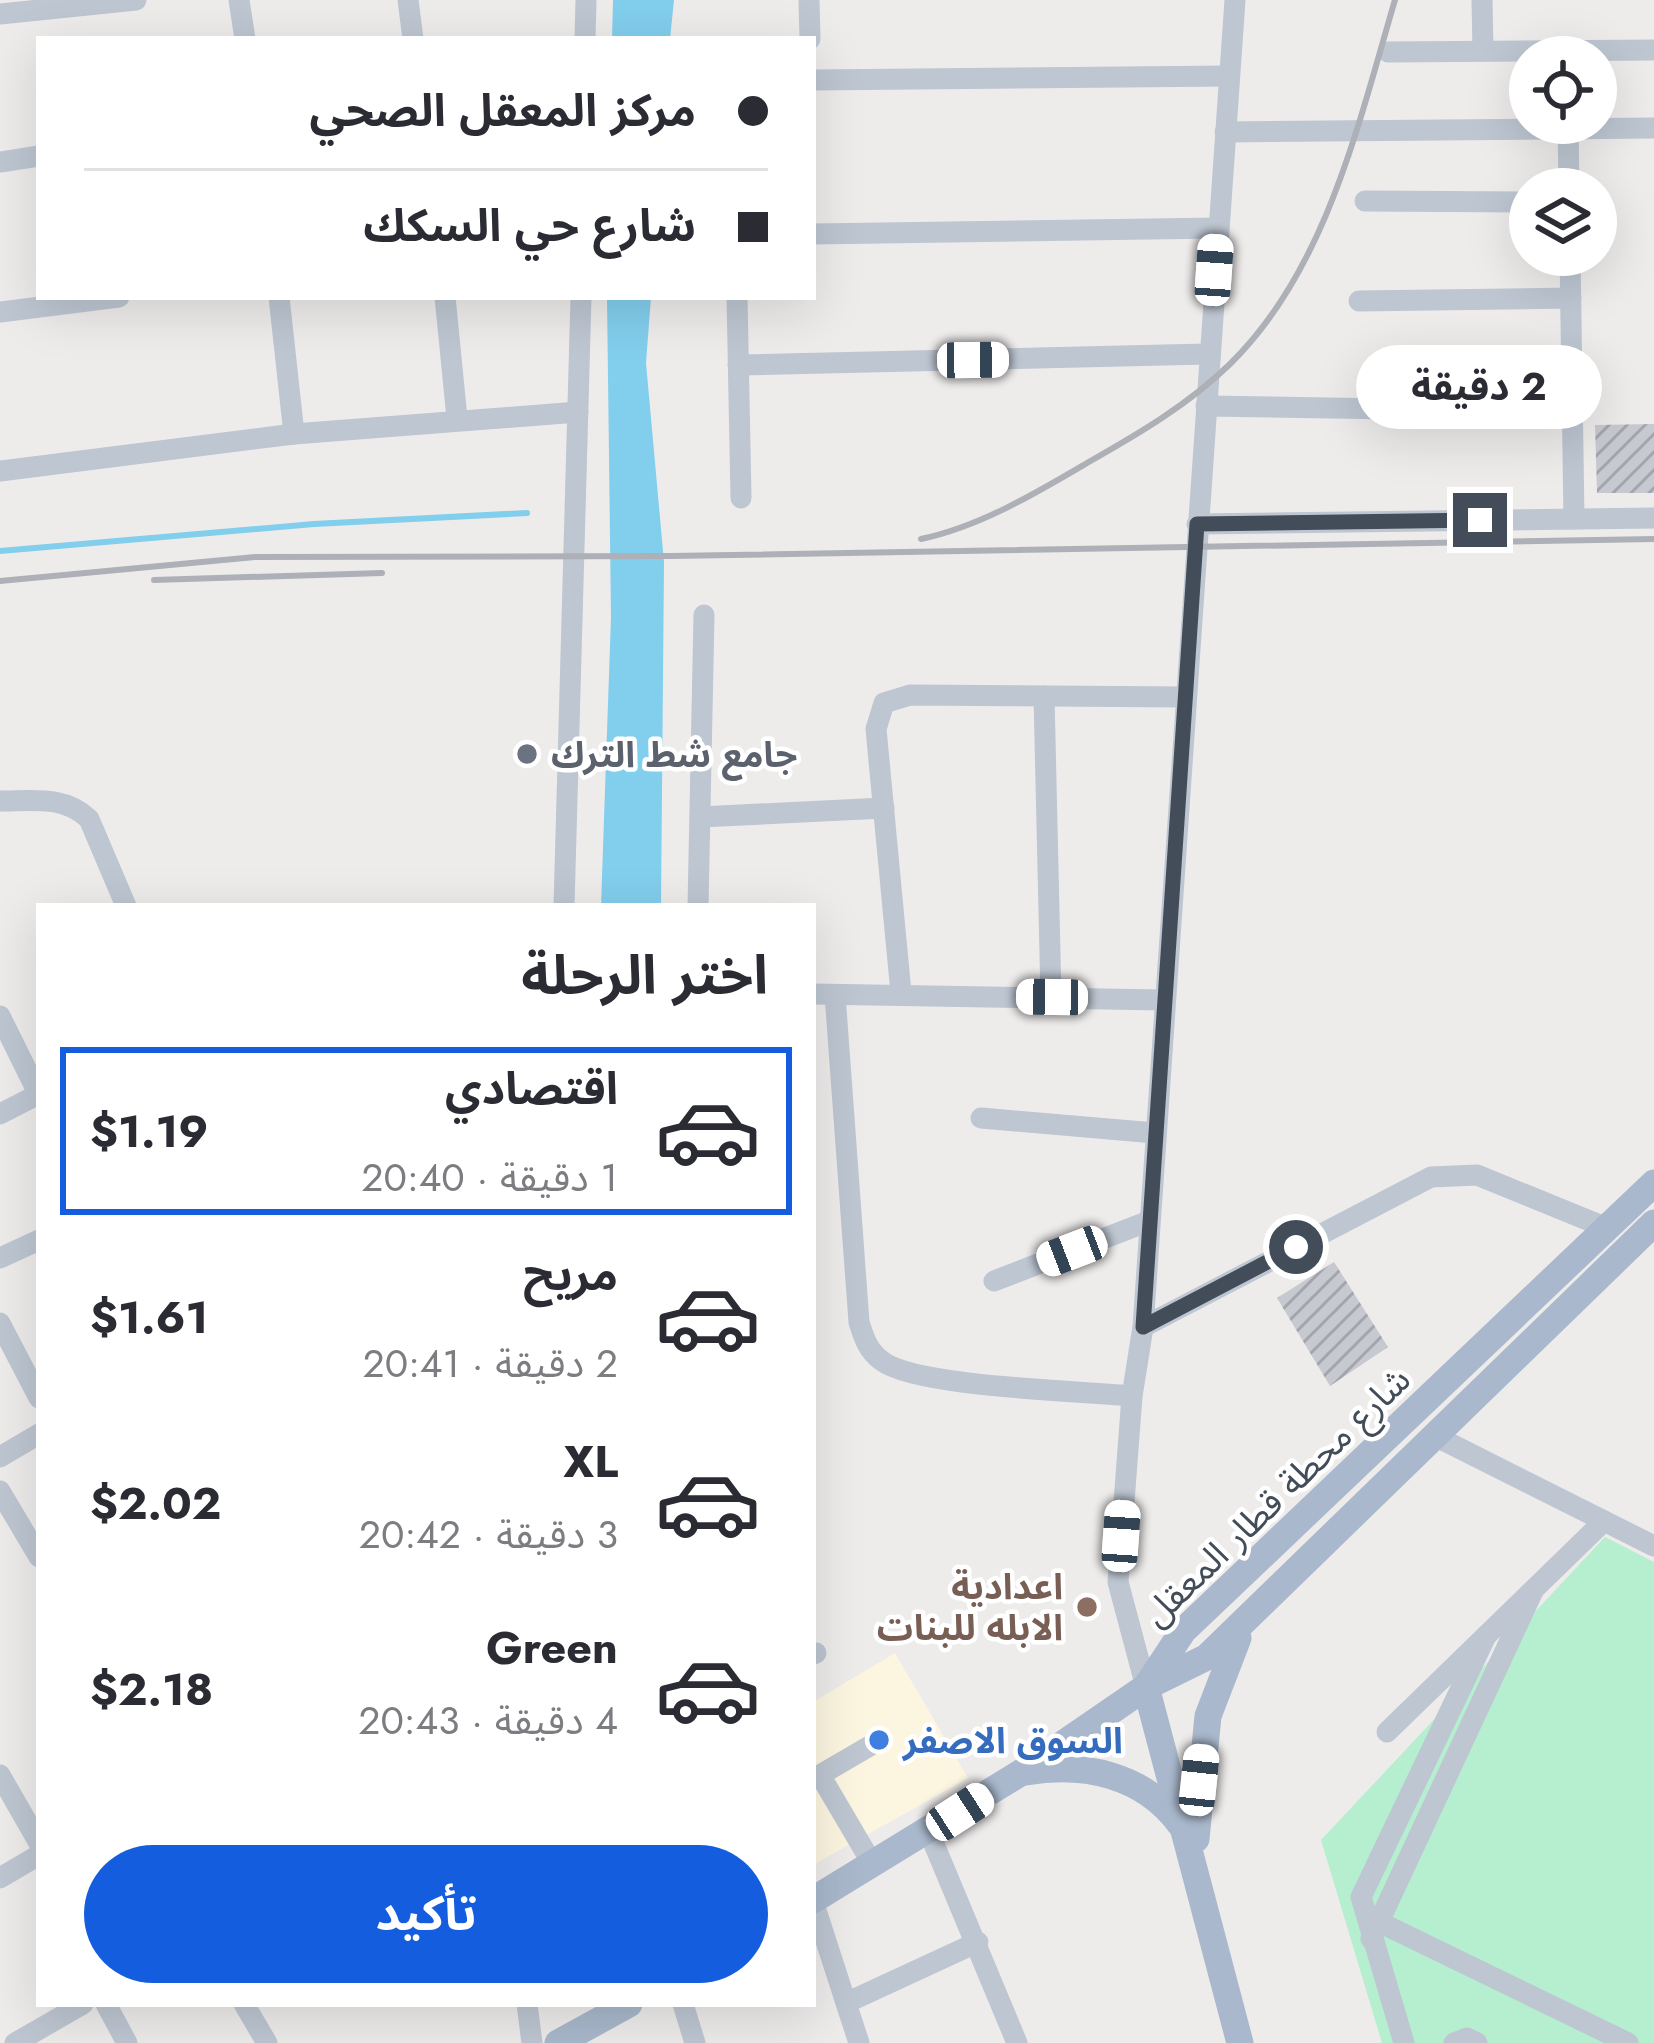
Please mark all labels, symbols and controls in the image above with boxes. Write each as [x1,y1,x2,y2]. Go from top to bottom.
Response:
map controls [1509,36,1617,276]
button: locate [1509,36,1617,144]
text: مركز المعقل الصحي [309,78,696,143]
button: layers [1509,168,1617,276]
text: شارع حي السكك [363,193,696,258]
car [1194,233,1234,307]
car [937,341,1009,379]
callout: 2 دقيقة [1357,346,1603,430]
text: 2 دقيقة [1411,358,1547,415]
route end [1453,493,1507,547]
place label: جامع شط الترك [551,728,797,781]
marker: جامع شط الترك [514,741,540,767]
text: اختر الرحلة [521,936,768,1014]
car [1016,978,1088,1016]
text: اقتصادي [445,1056,618,1121]
icon: car [654,1077,762,1185]
text: $1.19 [90,1099,208,1164]
text: 1 دقيقة · 20:40 [361,1149,618,1206]
route start [1269,1220,1323,1274]
car [1032,1221,1112,1281]
text: مريح [523,1242,618,1307]
icon: car [654,1263,762,1371]
text: $1.61 [90,1285,208,1350]
text: 2 دقيقة · 20:41 [363,1335,618,1392]
street label: شارع محطة قطار المعقل [1130,1354,1422,1639]
text: XL [563,1429,618,1494]
icon: car [654,1449,762,1557]
text: $2.02 [90,1471,221,1536]
car [1101,1499,1141,1573]
text: 3 دقيقة · 20:42 [359,1506,618,1563]
place label: اعدادية الابله للبنات [877,1560,1063,1653]
marker: اعدادية الابله للبنات [1074,1594,1100,1620]
text: Green [486,1615,618,1680]
icon: car [654,1635,762,1743]
text: $2.18 [90,1657,213,1722]
text: 4 دقيقة · 20:43 [358,1692,618,1749]
place label: السوق الاصفر [901,1714,1123,1766]
marker: السوق الاصفر [866,1727,892,1753]
car [1177,1742,1221,1818]
car [920,1777,1000,1847]
button: تأكيد [84,1845,768,1983]

